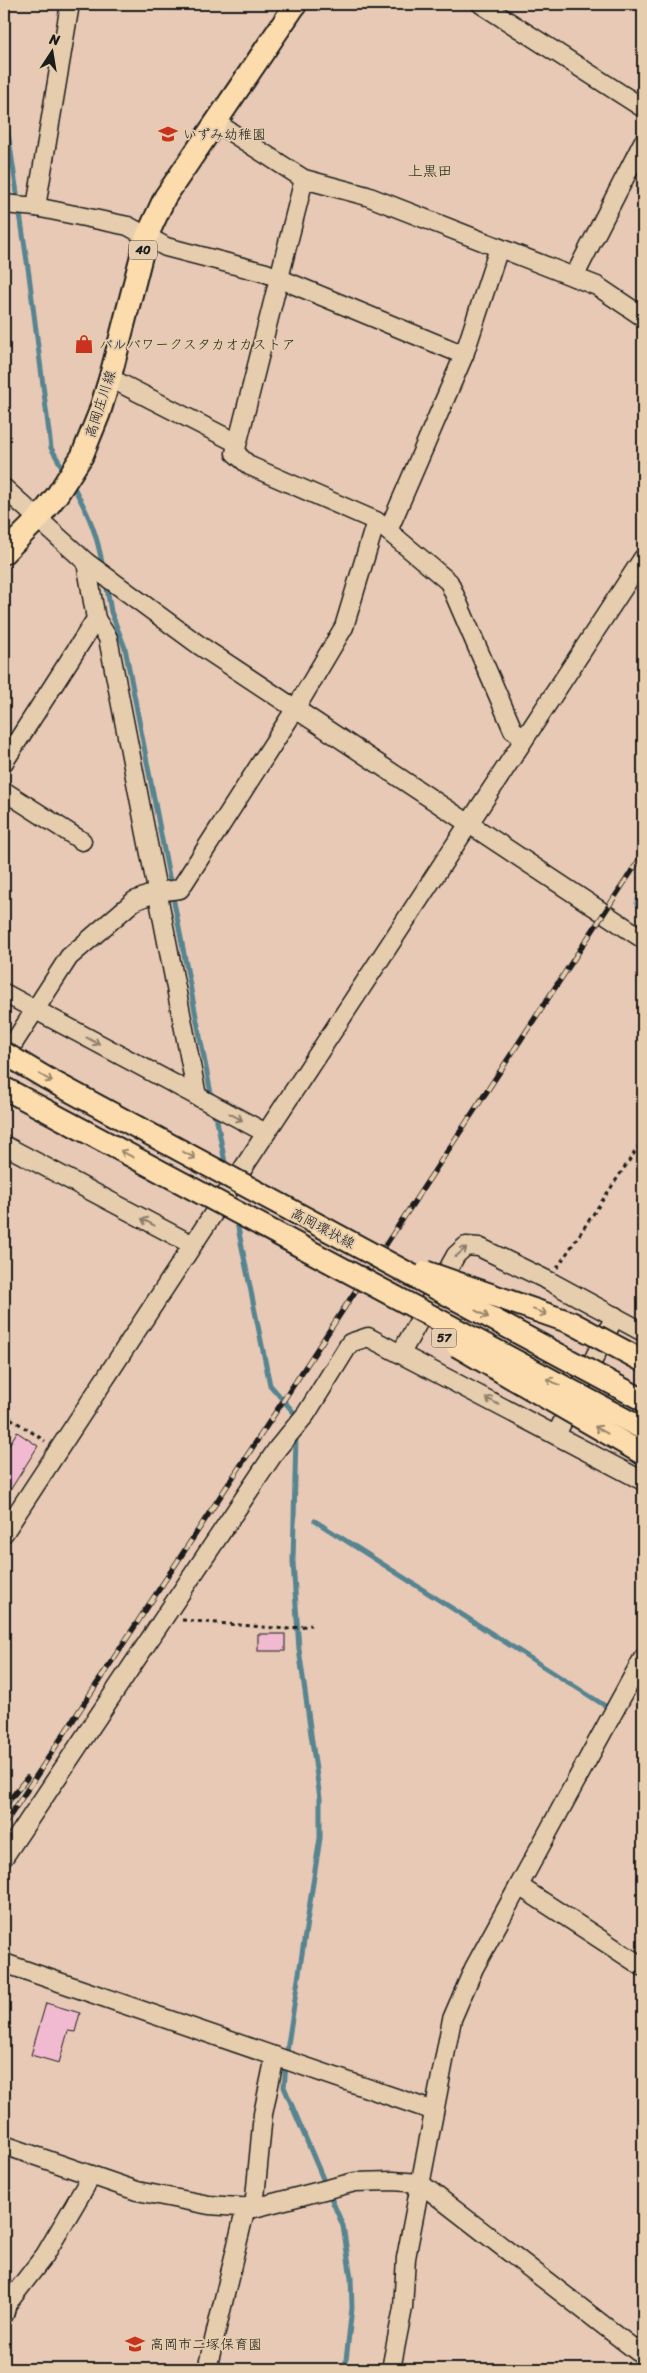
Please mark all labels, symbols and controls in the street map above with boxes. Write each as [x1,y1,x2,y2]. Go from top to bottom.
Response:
text: N [46,26,62,53]
north arrow [28,28,78,78]
place label: いずみ幼稚園 [183,122,266,147]
school or university icon: いずみ幼稚園 [157,123,179,145]
district label: 上黒田 [407,158,453,184]
road number: 40 [129,240,157,260]
place label: バルバワークスタカオカストア [99,332,296,357]
shop icon: バルバワークスタカオカストア [73,333,95,355]
street label: 高岡庄川線 [78,367,123,441]
one-way arrow [85,1037,100,1046]
one-way arrow [38,1073,52,1083]
one-way arrow [229,1112,244,1122]
one-way arrow [120,1149,135,1159]
one-way arrow [181,1150,196,1160]
street label: 高岡環状線 [286,1201,360,1256]
one-way arrow [142,1216,156,1226]
one-way arrow [455,1246,468,1258]
one-way arrow [532,1308,547,1317]
one-way arrow [474,1309,489,1319]
road number: 57 [432,1329,456,1348]
one-way arrow [546,1377,561,1387]
one-way arrow [484,1396,499,1406]
one-way arrow [593,1425,608,1435]
place label: 高岡市二塚保育園 [150,2332,262,2357]
school or university icon: 高岡市二塚保育園 [124,2333,146,2355]

